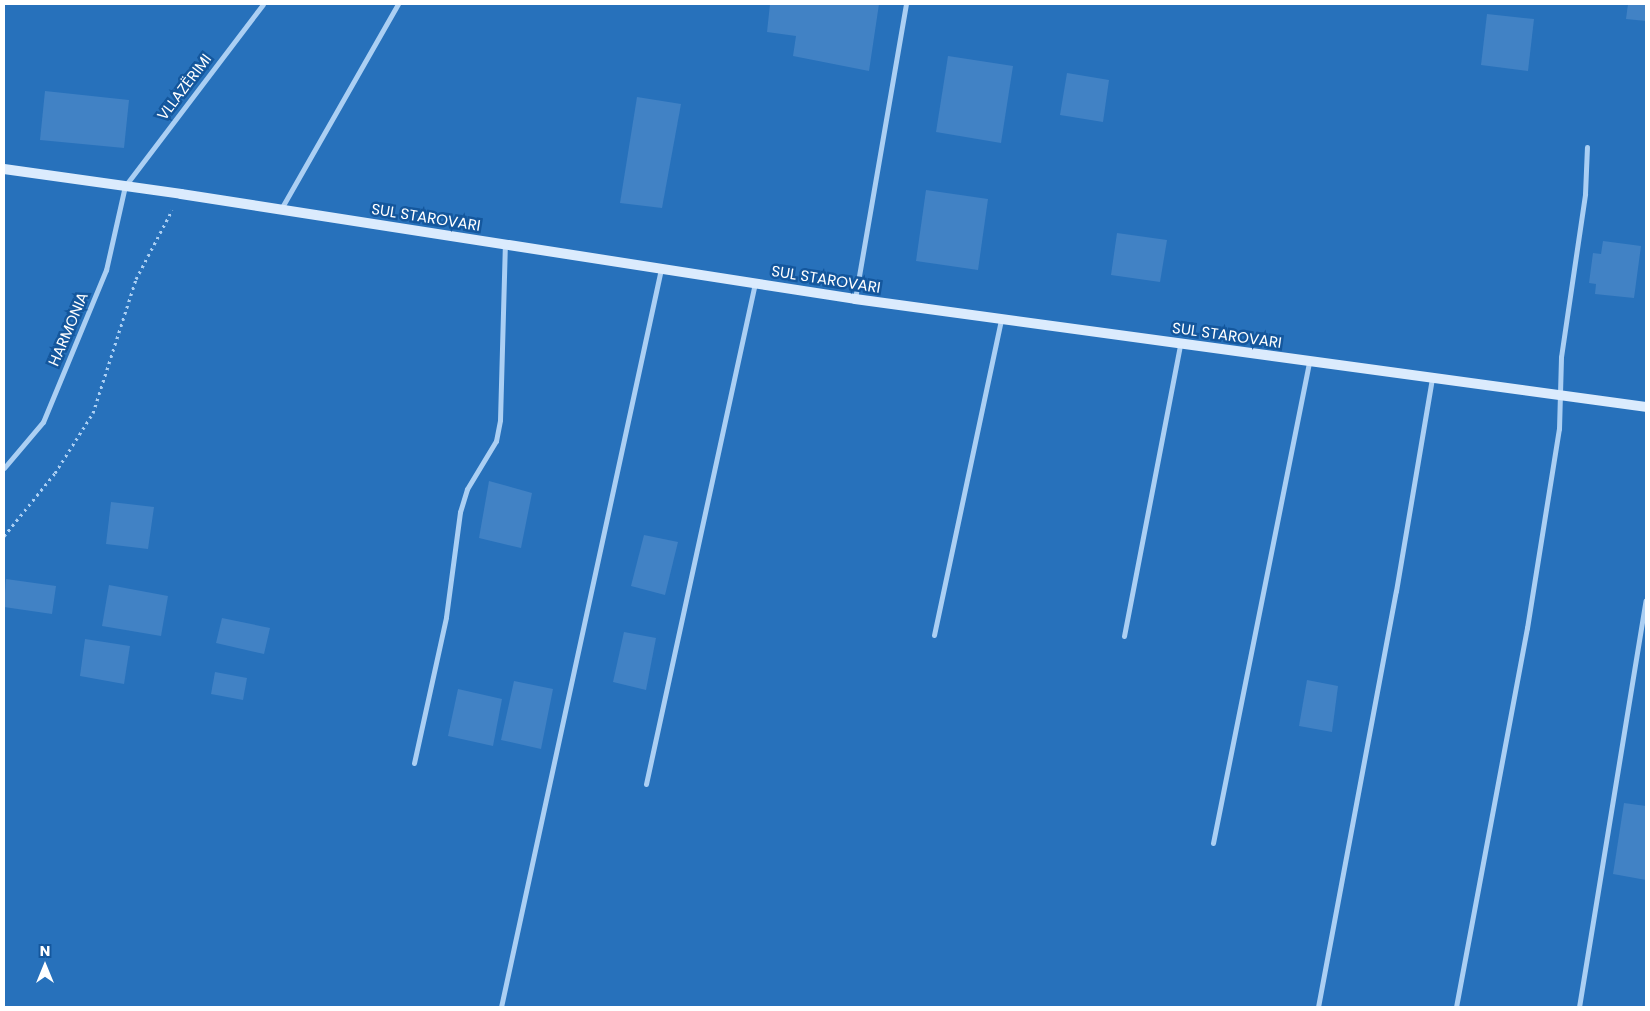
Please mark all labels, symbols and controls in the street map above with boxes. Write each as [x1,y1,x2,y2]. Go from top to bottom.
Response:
street label: VLLAZËRIMI [153,50,215,124]
street label: SUL STAROVARI [370,199,482,235]
street label: SUL STAROVARI [770,261,882,297]
street label: HARMONIA [44,289,92,369]
street label: SUL STAROVARI [1171,318,1283,352]
north arrow [20,941,70,991]
text: N [40,941,50,961]

